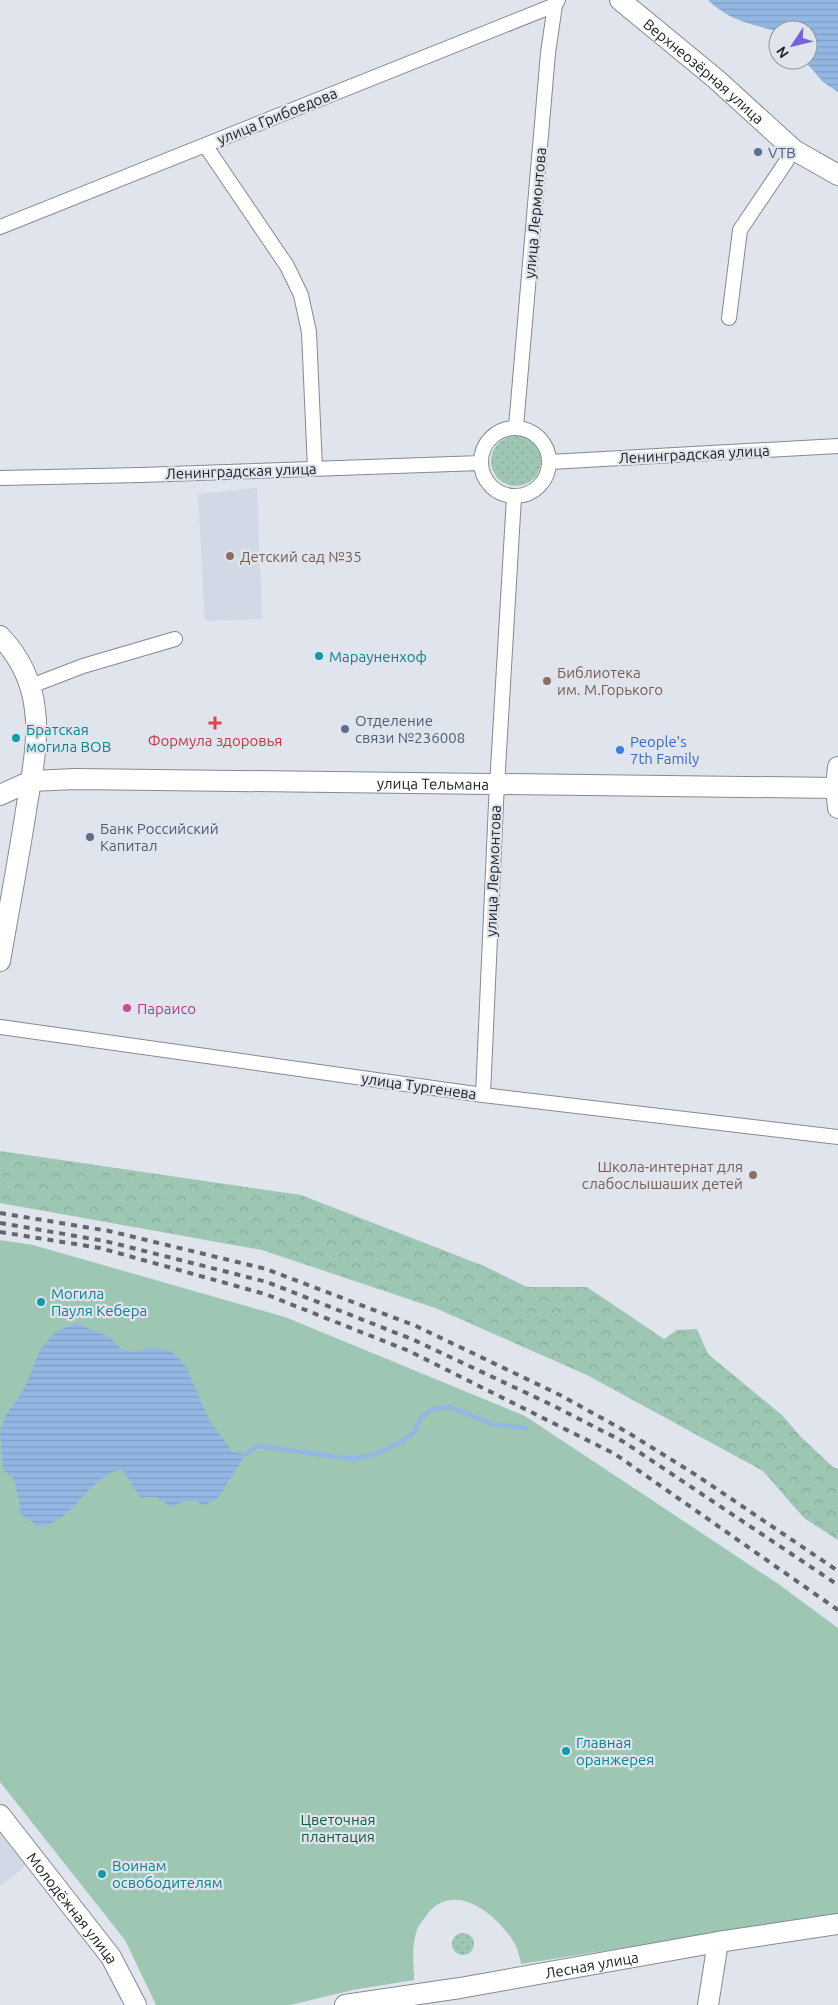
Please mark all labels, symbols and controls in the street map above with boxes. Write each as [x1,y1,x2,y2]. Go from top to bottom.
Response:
street label: Верхнеозёрная улица [640,15,768,127]
north arrow [768,20,818,70]
text: N [773,44,792,61]
street label: улица Грибоедова [215,84,339,148]
place label: VTB [768,144,796,161]
marker: VTB [752,146,764,158]
street label: улица Лермонтова [521,147,549,279]
street label: Ленинградская улица [618,442,770,466]
street label: Ленинградская улица [165,460,317,482]
place label: Детский сад №35 [240,548,362,565]
marker: Детский сад №35 [224,550,236,562]
place label: Марауненхоф [329,648,427,665]
marker: Марауненхоф [313,650,325,662]
place label: Библиотека им. М.Горького [557,664,663,698]
marker: Библиотека им. М.Горького [541,675,553,687]
place label: Отделение связи №236008 [355,712,465,746]
marker: Формула здоровья [209,717,221,729]
place label: Братская могила ВОВ [26,721,111,755]
marker: Отделение связи №236008 [339,723,351,735]
marker: Братская могила ВОВ [10,732,22,744]
place label: Формула здоровья [148,732,282,749]
place label: People's 7th Family [630,733,699,767]
marker: People's 7th Family [614,744,626,756]
street label: улица Тельмана [377,774,489,792]
street label: улица Лермонтова [482,805,504,937]
place label: Банк Российский Капитал [100,820,219,854]
marker: Банк Российский Капитал [84,831,96,843]
place label: Параисо [137,1000,196,1017]
marker: Параисо [121,1002,133,1014]
street label: улица Тургенева [360,1070,478,1102]
place label: Школа-интернат для слабослышаших детей [582,1158,743,1192]
marker: Школа-интернат для слабослышаших детей [747,1169,759,1181]
place label: Могила Пауля Кебера [51,1285,147,1319]
marker: Могила Пауля Кебера [35,1296,47,1308]
place label: Главная оранжерея [576,1734,654,1768]
marker: Главная оранжерея [560,1745,572,1757]
park label: Цветочная плантация [301,1811,375,1845]
street label: Молодёжная улица [24,1849,121,1966]
place label: Воинам освободителям [112,1857,223,1891]
marker: Воинам освободителям [96,1868,108,1880]
street label: Лесная улица [544,1948,640,1981]

